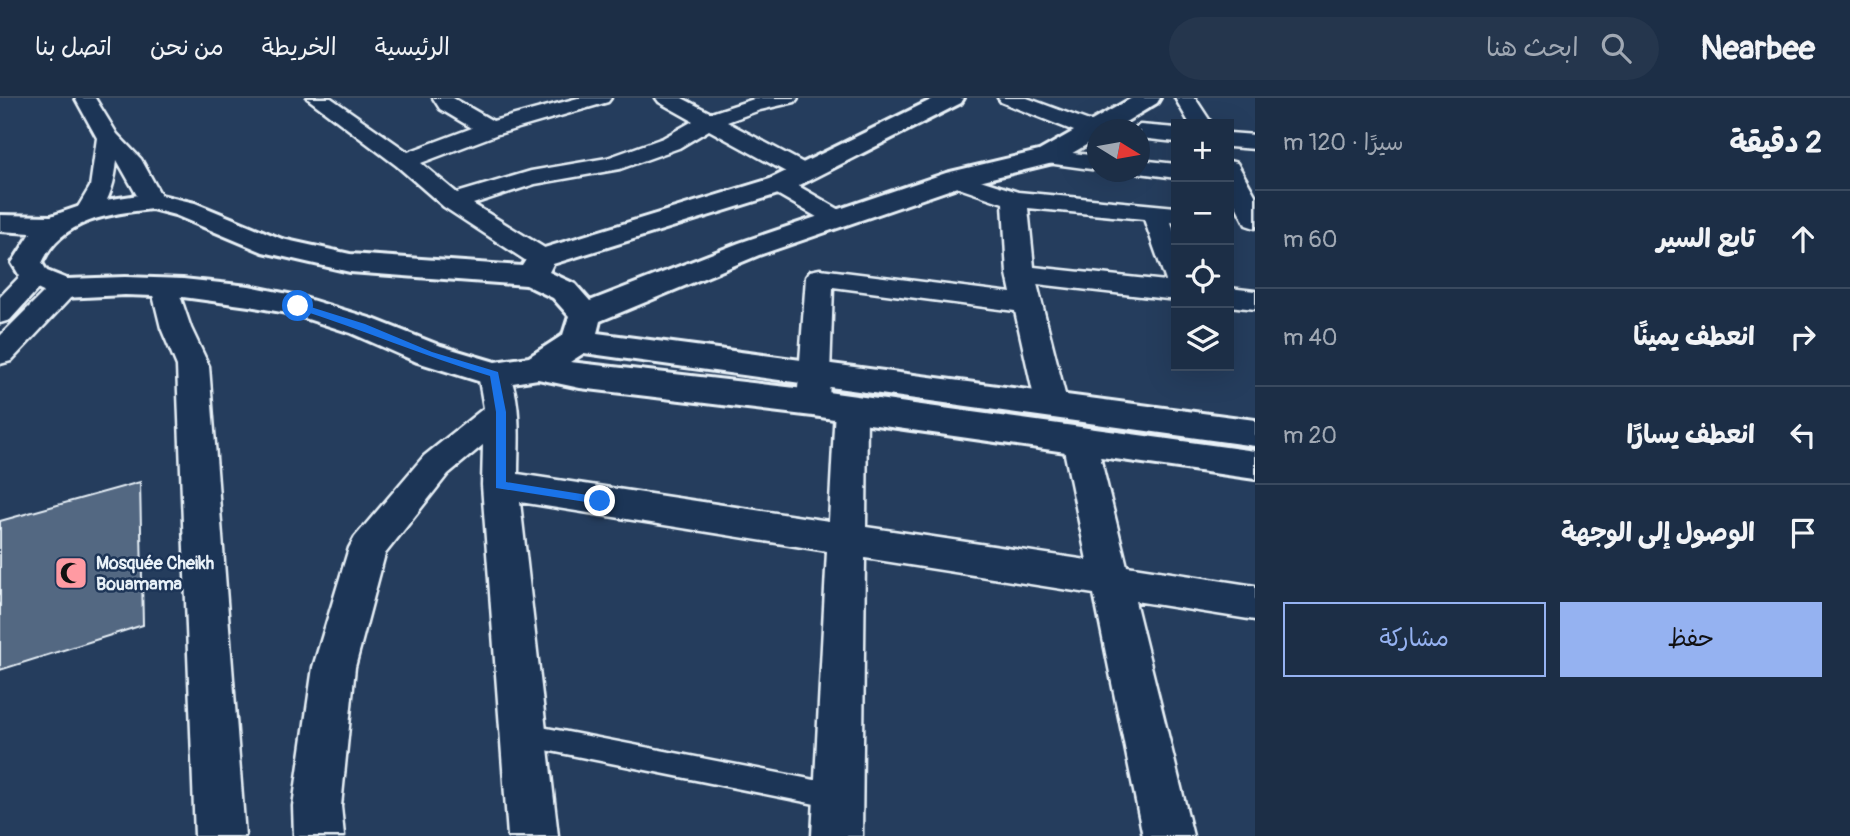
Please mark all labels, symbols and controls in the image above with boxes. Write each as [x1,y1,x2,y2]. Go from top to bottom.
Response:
search box [1169,17,1659,80]
text: Nearbee [1701,28,1815,69]
icon: search [1597,29,1635,67]
text: ابحث هنا [1486,32,1579,64]
text: اتصل بنا [35,33,112,62]
text: من نحن [150,33,224,62]
text: الخريطة [262,33,337,62]
text: الرئيسية [375,33,450,62]
north arrow [1087,119,1150,182]
map controls [1171,119,1234,371]
button: + [1171,119,1234,182]
text: 2 دقيقة [1730,124,1822,161]
text: سيرًا · 120 m [1283,128,1403,157]
button: − [1171,182,1234,245]
icon: ahead [1784,220,1822,258]
text: تابع السير [1657,223,1755,255]
text: 60 m [1283,225,1338,254]
button: locate [1171,245,1234,308]
route start [282,290,313,321]
button: layers [1171,308,1234,371]
icon: right [1784,318,1822,356]
text: انعطف يمينًا [1633,321,1755,353]
text: 40 m [1283,323,1338,352]
icon: left [1784,416,1822,454]
text: انعطف يسارًا [1626,419,1755,451]
text: 20 m [1283,421,1337,450]
route end [584,485,615,516]
icon: arrive [1784,514,1822,552]
text: الوصول إلى الوجهة [1561,517,1755,549]
place label: Mosquée Cheikh Bouamama [96,552,215,596]
mosque icon: Mosquée Cheikh Bouamama [52,554,90,592]
button: مشاركة [1283,602,1546,677]
button: حفظ [1560,602,1822,677]

